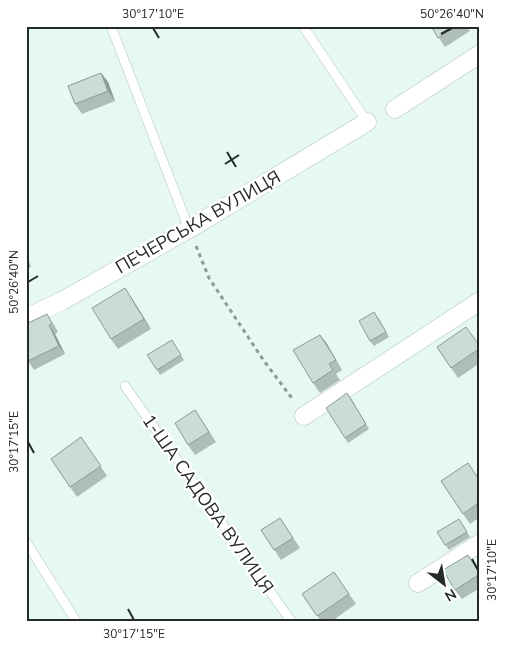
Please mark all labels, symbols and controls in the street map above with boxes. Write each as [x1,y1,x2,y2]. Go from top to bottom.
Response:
text: 30°17'10"E [122,6,184,22]
text: 50°26'40"N [420,6,484,22]
street label: ПЕЧЕРСЬКА ВУЛИЦЯ [111,165,285,279]
text: 50°26'40"N [6,250,22,314]
street label: 1-ША САДОВА ВУЛИЦЯ [137,410,279,598]
text: 30°17'15"E [6,411,22,473]
text: 30°17'10"E [484,539,500,601]
north arrow [418,560,468,610]
text: N [441,584,460,606]
text: 30°17'15"E [103,626,165,642]

